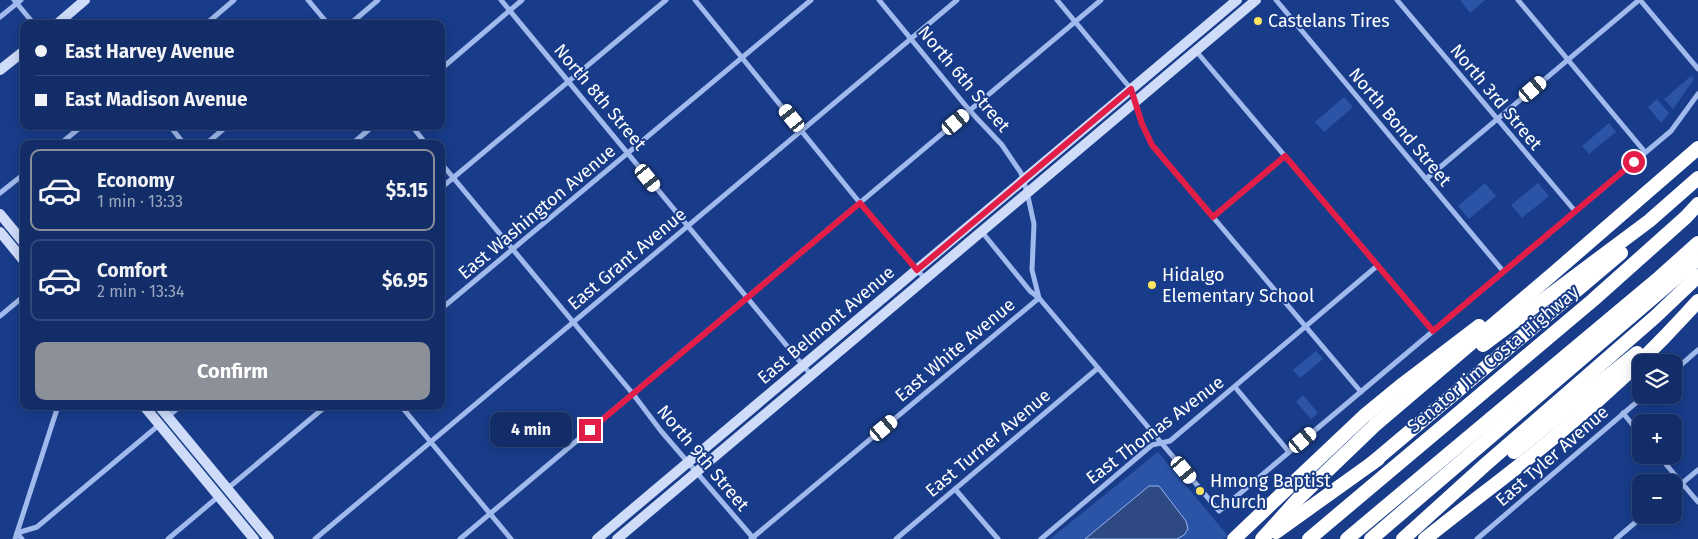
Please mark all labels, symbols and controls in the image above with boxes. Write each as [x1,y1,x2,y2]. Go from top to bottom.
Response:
place label: Castelans Tires [1268,10,1390,32]
marker: Castelans Tires [1252,15,1264,27]
street label: North 6th Street [913,21,1015,137]
street label: North 8th Street [549,39,651,155]
text: East Harvey Avenue [65,40,235,63]
street label: North 3rd Street [1445,40,1547,155]
street label: North Bond Street [1344,63,1456,191]
car [1516,74,1549,104]
text: East Madison Avenue [65,88,247,111]
car [776,102,807,134]
car [939,107,972,137]
street label: East Washington Avenue [454,140,620,284]
route start [1623,151,1645,173]
car [632,162,663,194]
icon: car [37,168,82,213]
text: Economy [97,169,174,192]
text: $5.15 [386,179,428,202]
text: 1 min · 13:33 [97,192,183,211]
street label: East Grant Avenue [563,203,691,315]
icon: car [37,258,82,303]
text: Comfort [97,259,167,282]
street label: East Belmont Avenue [753,261,899,389]
place label: Hidalgo Elementary School [1162,264,1314,307]
text: $6.95 [382,269,428,292]
marker: Hidalgo Elementary School [1146,279,1158,291]
street label: Senator Jim Costa Highway [1403,281,1583,437]
text: 2 min · 13:34 [97,282,184,301]
street label: East White Avenue [891,293,1019,407]
button: Confirm [35,342,430,400]
map controls [1632,354,1682,524]
button: layers [1632,354,1682,404]
street label: East Thomas Avenue [1082,371,1228,489]
street label: East Turner Avenue [921,384,1055,502]
street label: North 9th Street [652,400,754,516]
street label: East Tyler Avenue [1491,401,1613,511]
callout: 4 min [490,412,572,448]
car [867,413,900,443]
button: + [1632,414,1682,464]
route end [579,419,601,441]
text: 4 min [511,420,551,439]
car [1286,425,1319,455]
car [1168,454,1199,486]
place label: Hmong Baptist Church [1210,470,1331,513]
button: − [1632,474,1682,524]
marker: Hmong Baptist Church [1194,485,1206,497]

